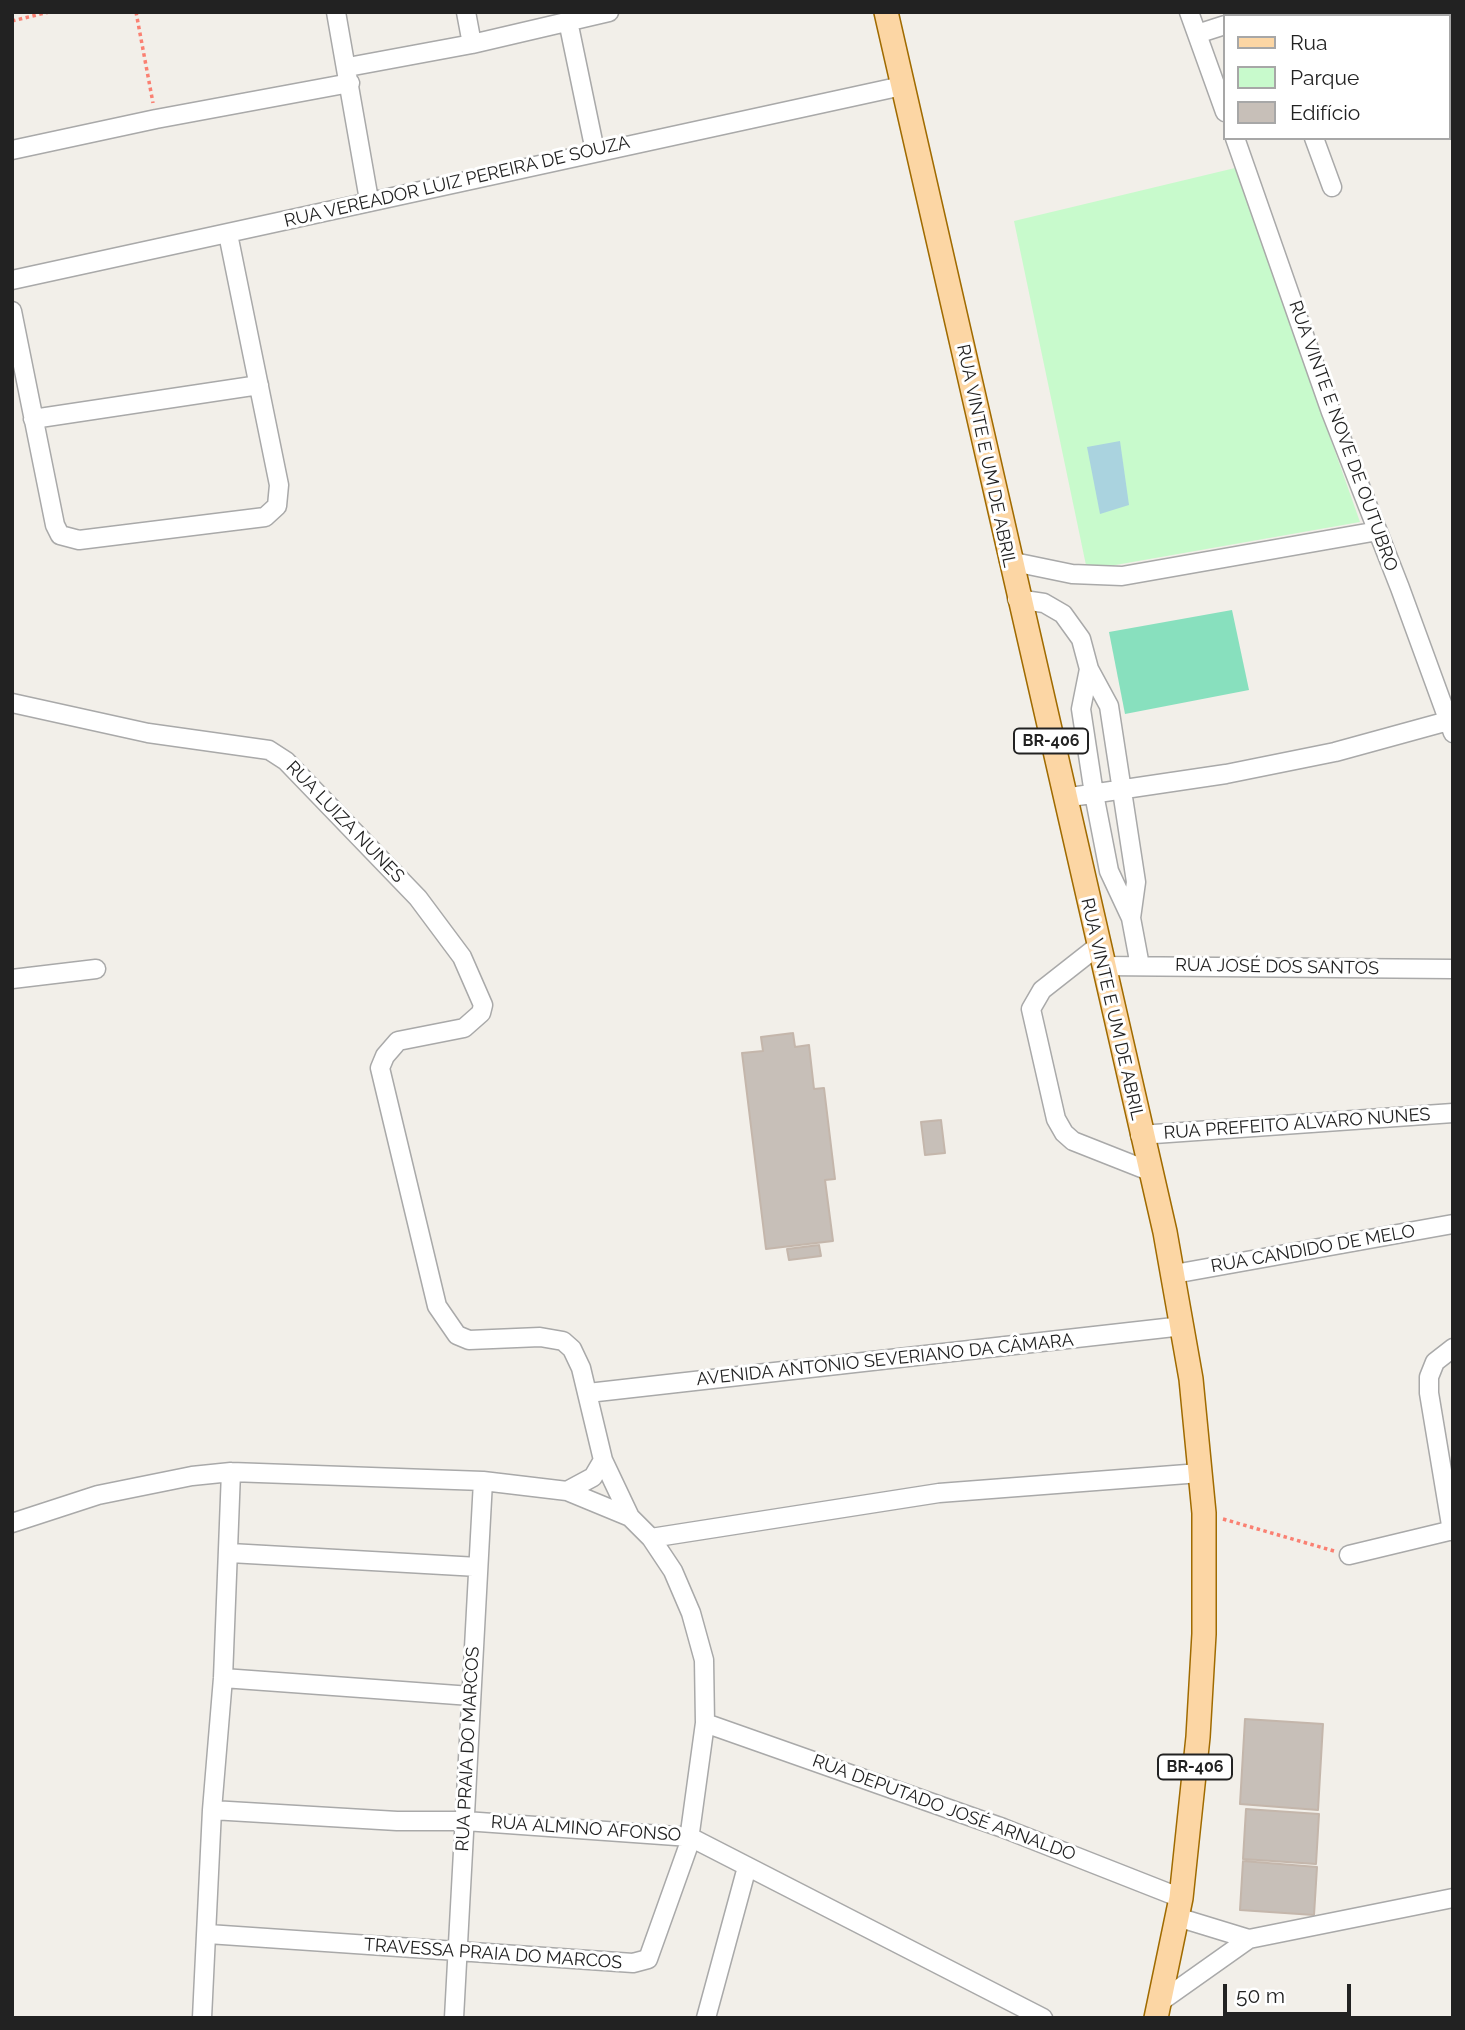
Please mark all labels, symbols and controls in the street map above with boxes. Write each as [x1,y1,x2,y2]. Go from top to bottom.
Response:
legend [1224,14,1451,140]
text: Rua [1290,30,1327,55]
text: Parque [1290,65,1359,90]
text: Edifício [1290,100,1360,125]
street label: RUA VEREADOR LUIZ PEREIRA DE SOUZA [282,132,632,232]
street label: RUA VINTE E NOVE DE OUTUBRO [1284,298,1402,574]
street label: RUA VINTE E UM DE ABRIL [952,342,1020,570]
road number: BR-406 [1014,728,1088,754]
street label: RUA LUIZA NUNES [281,757,409,887]
street label: RUA VINTE E UM DE ABRIL [1076,896,1148,1122]
street label: RUA JOSÉ DOS SANTOS [1175,954,1379,980]
street label: RUA PREFEITO ALVARO NUNES [1163,1104,1431,1144]
street label: RUA CANDIDO DE MELO [1209,1220,1417,1278]
street label: AVENIDA ANTONIO SEVERIANO DA CÂMARA [695,1329,1075,1391]
street label: RUA PRAIA DO MARCOS [452,1646,484,1852]
street label: RUA DEPUTADO JOSÉ ARNALDO [809,1750,1079,1866]
road number: BR-406 [1158,1754,1232,1779]
street label: RUA ALMINO AFONSO [490,1812,682,1846]
street label: TRAVESSA PRAIA DO MARCOS [363,1934,623,1974]
scale bar [1227,1970,1355,2014]
text: 50 m [1236,1983,1285,2008]

